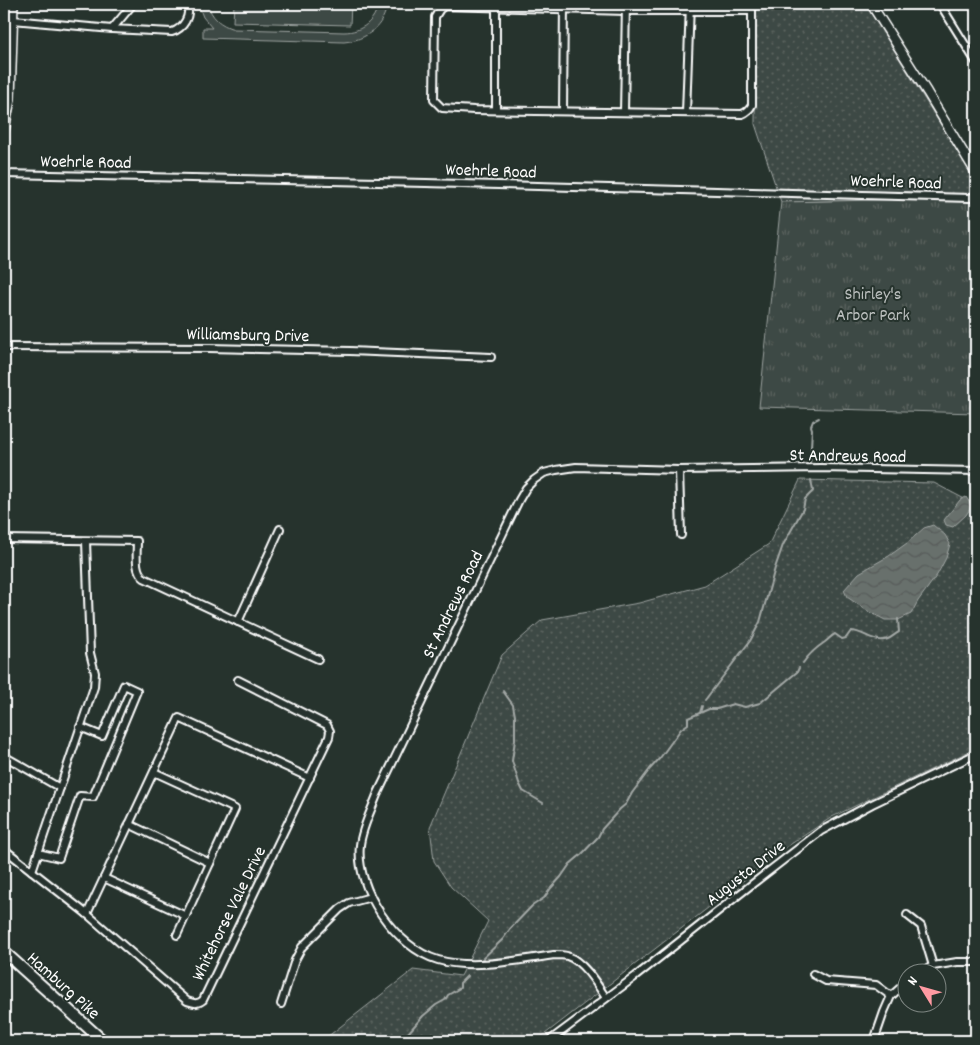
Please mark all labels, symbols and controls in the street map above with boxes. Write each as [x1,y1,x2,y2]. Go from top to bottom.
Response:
street label: Woehrle Road [40,150,132,177]
street label: Woehrle Road [445,158,537,187]
street label: Woehrle Road [850,169,942,198]
park label: Shirley's Arbor Park [836,283,910,329]
street label: Williamsburg Drive [186,323,310,350]
street label: St Andrews Road [789,444,907,471]
street label: St Andrews Road [417,547,491,663]
street label: Augusta Drive [702,835,792,913]
street label: Whitehorse Vale Drive [187,842,274,986]
street label: Hamburg Pike [20,947,105,1027]
north arrow [898,962,948,1012]
text: N [903,973,923,990]

